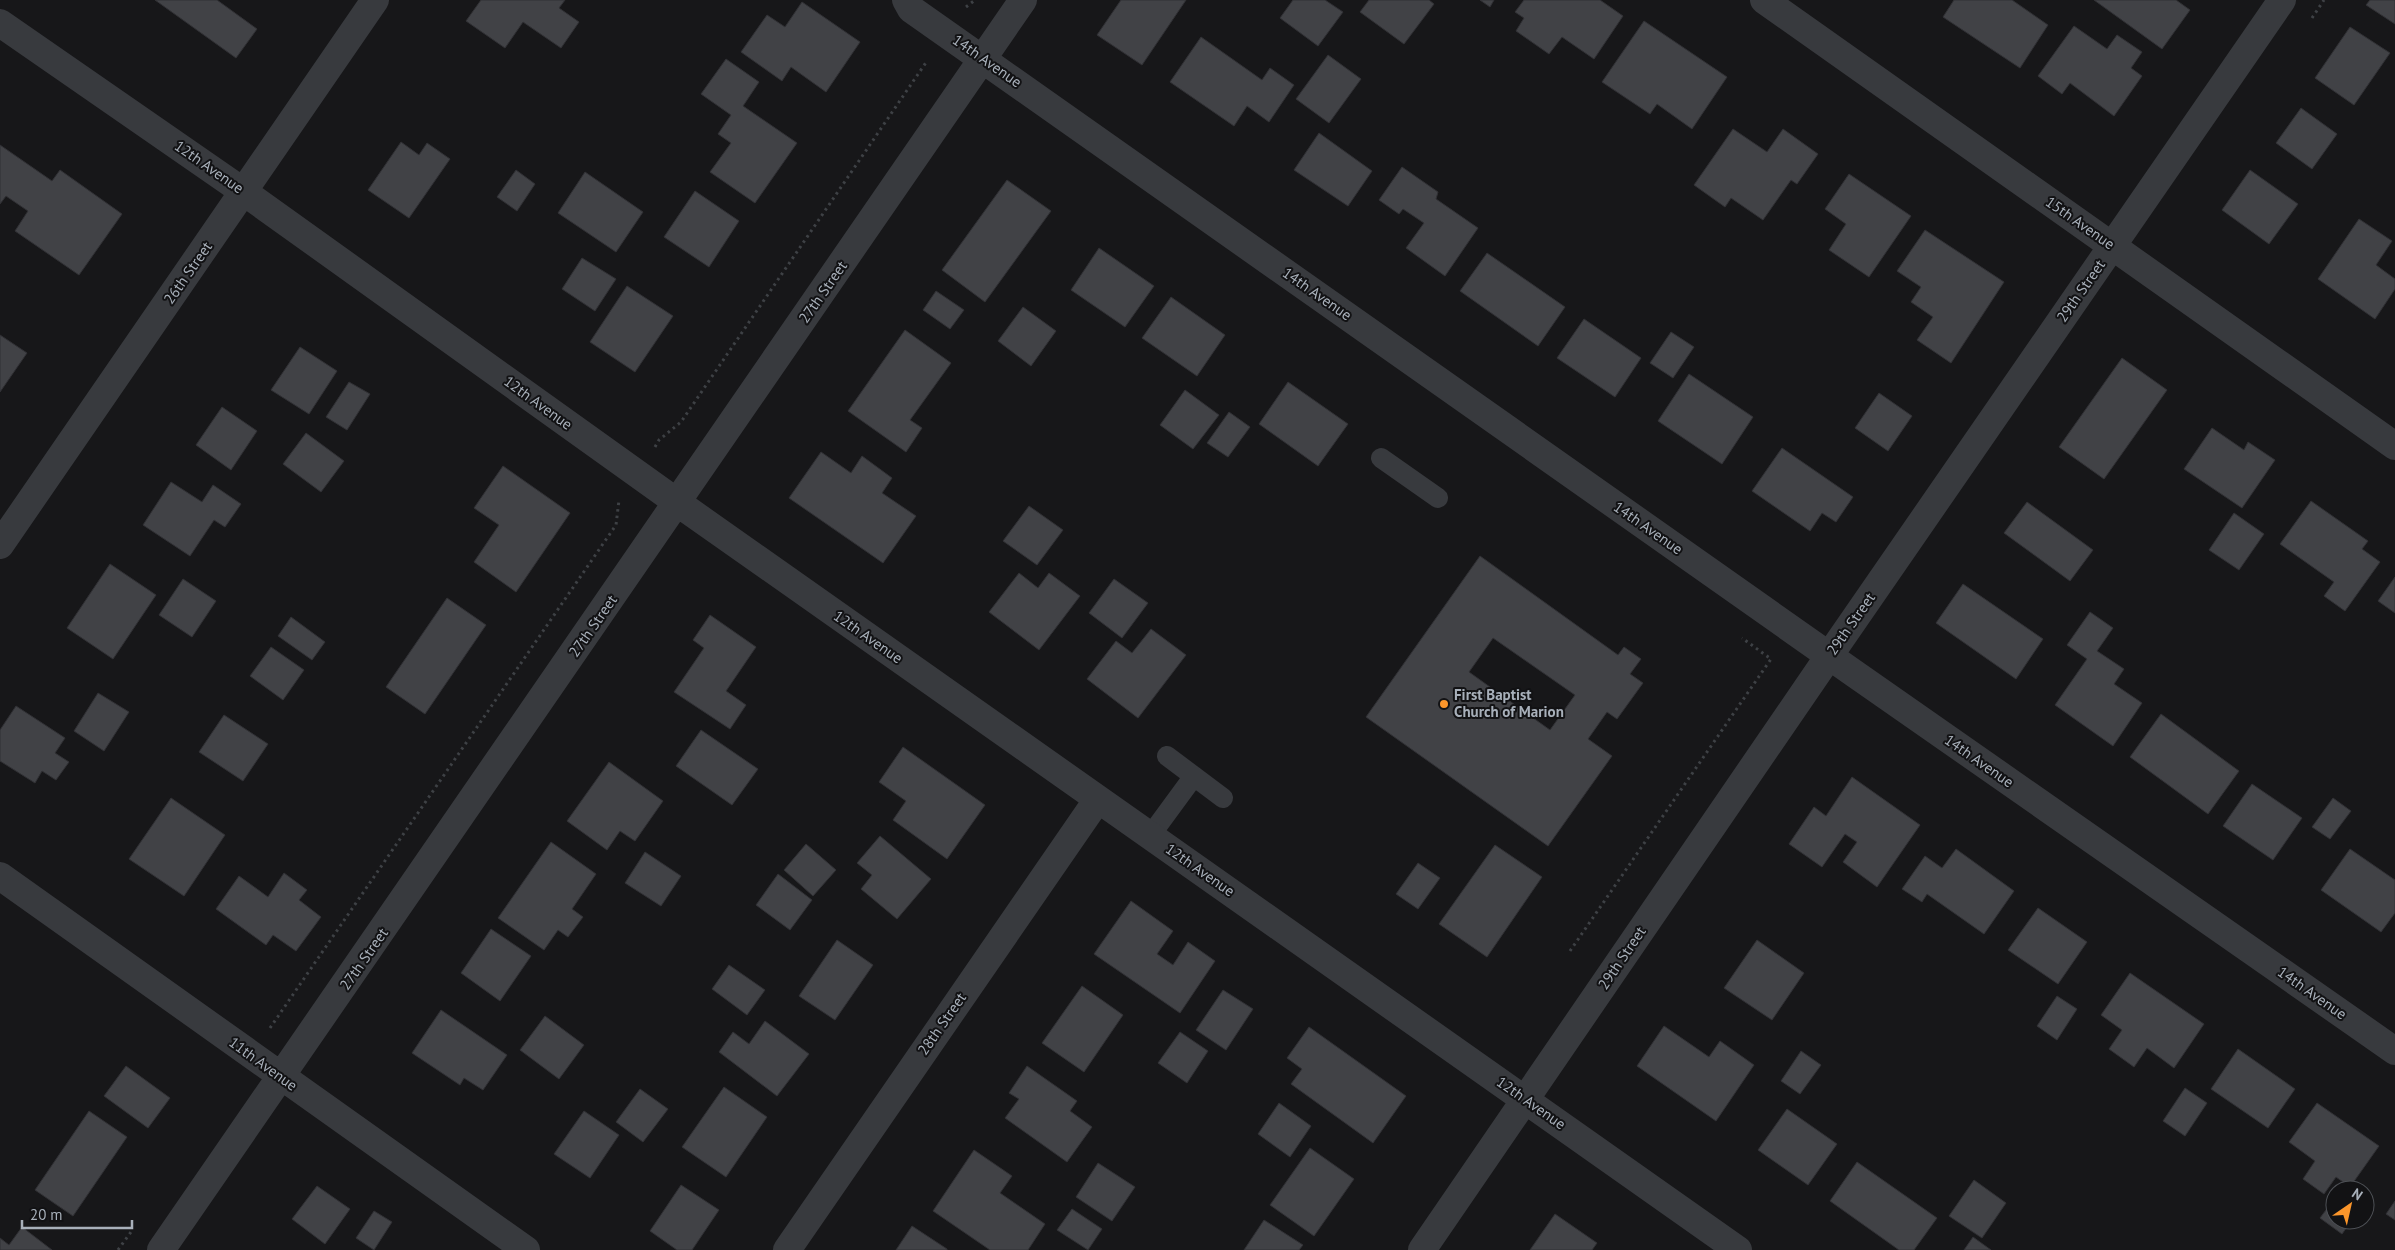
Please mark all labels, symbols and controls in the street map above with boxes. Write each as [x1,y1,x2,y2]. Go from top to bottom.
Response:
street label: 14th Avenue [949,30,1026,91]
street label: 12th Avenue [171,136,248,197]
street label: 15th Avenue [2042,192,2119,253]
street label: 26th Street [159,238,216,308]
street label: 29th Street [2052,256,2109,326]
street label: 27th Street [794,257,851,326]
street label: 14th Avenue [1279,263,1356,324]
street label: 12th Avenue [500,371,576,434]
street label: 14th Avenue [1610,497,1687,558]
street label: 29th Street [1822,589,1879,659]
street label: 27th Street [564,591,621,660]
street label: 12th Avenue [830,606,907,667]
place label: First Baptist Church of Marion [1454,685,1564,721]
marker: First Baptist Church of Marion [1438,698,1450,710]
street label: 14th Avenue [1941,730,2018,791]
street label: 12th Avenue [1162,839,1239,900]
street label: 29th Street [1594,923,1650,993]
street label: 27th Street [335,924,392,993]
street label: 14th Avenue [2274,962,2351,1023]
street label: 28th Street [913,989,970,1059]
street label: 11th Avenue [225,1032,301,1095]
street label: 12th Avenue [1493,1072,1570,1133]
north arrow [2325,1180,2375,1230]
text: N [2348,1184,2366,1204]
scale bar [22,1198,132,1230]
text: 20 m [30,1205,63,1224]

